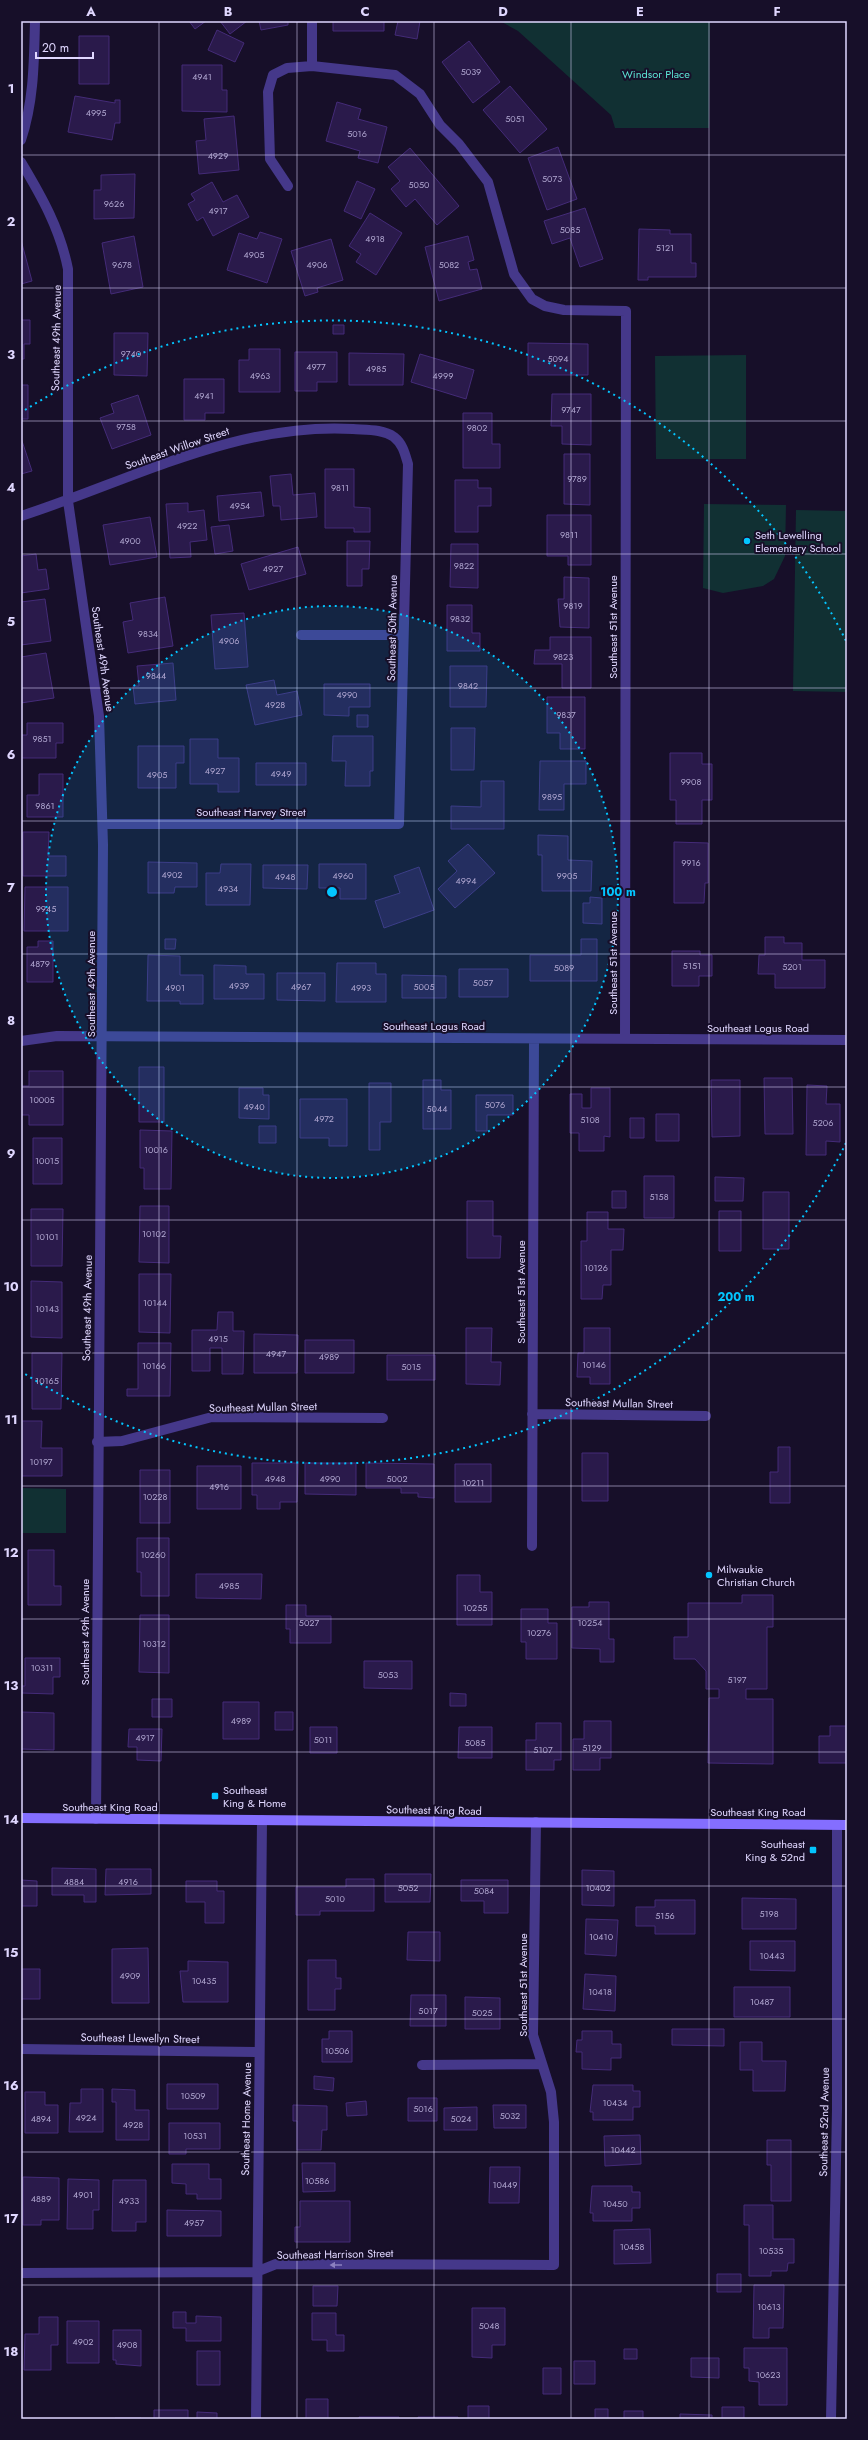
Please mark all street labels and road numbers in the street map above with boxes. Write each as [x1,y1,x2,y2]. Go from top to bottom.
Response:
street label: Southeast 49th Avenue [47,284,65,391]
street label: Southeast Willow Street [123,423,232,473]
street label: Southeast 50th Avenue [383,574,401,681]
street label: Southeast 51st Avenue [605,575,621,679]
street label: Southeast 49th Avenue [88,605,118,713]
street label: Southeast Harvey Street [196,804,306,820]
street label: Southeast 51st Avenue [605,911,621,1015]
street label: Southeast 49th Avenue [83,931,99,1037]
street label: Southeast Logus Road [383,1018,485,1034]
street label: Southeast Logus Road [707,1020,809,1036]
street label: Southeast 51st Avenue [513,1240,529,1344]
street label: Southeast 49th Avenue [78,1254,96,1361]
street label: Southeast Mullan Street [565,1394,673,1412]
street label: Southeast Mullan Street [209,1398,317,1416]
street label: Southeast 49th Avenue [77,1579,93,1685]
street label: Southeast King Road [62,1799,158,1815]
street label: Southeast King Road [386,1801,482,1819]
street label: Southeast King Road [710,1804,806,1820]
street label: Southeast 51st Avenue [515,1933,531,2037]
street label: Southeast Llewellyn Street [81,2029,200,2047]
street label: Southeast Home Avenue [237,2062,255,2176]
street label: Southeast 52nd Avenue [815,2067,833,2177]
street label: Southeast Harrison Street [276,2245,394,2263]

